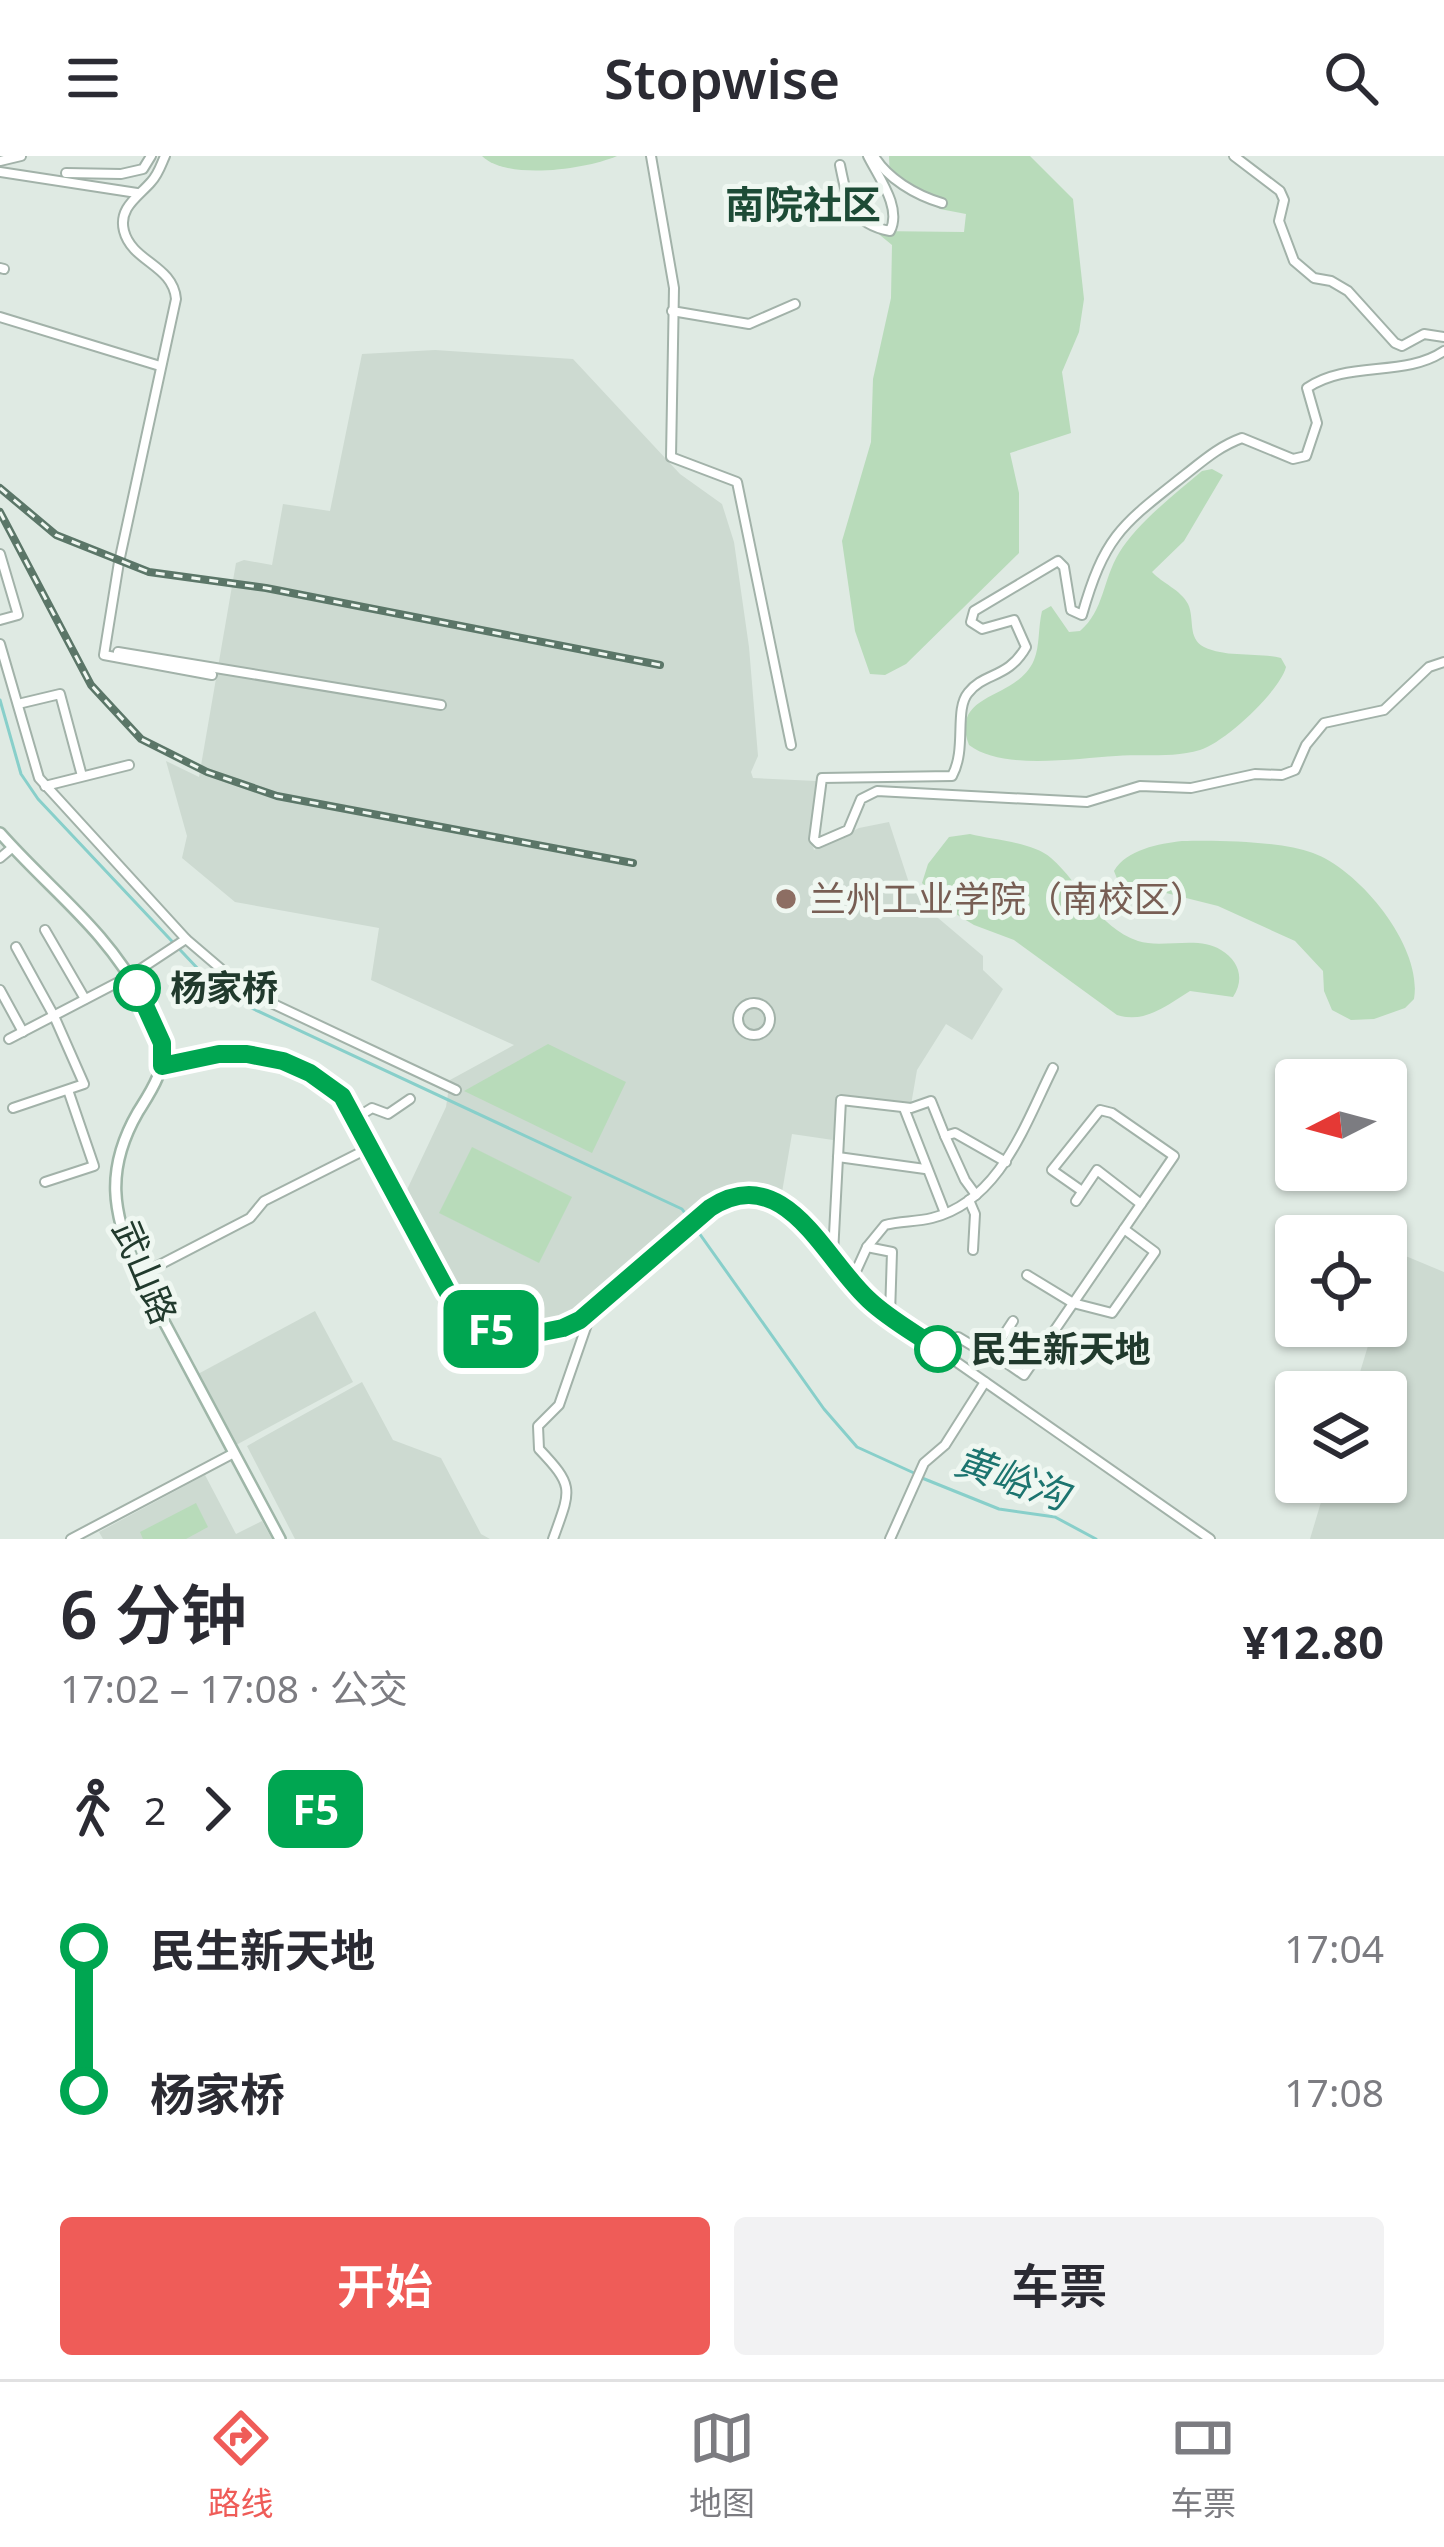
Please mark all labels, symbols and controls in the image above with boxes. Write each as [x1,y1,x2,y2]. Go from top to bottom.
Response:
text: Stopwise [604,41,840,115]
icon: menu [60,45,126,111]
icon: search [1318,45,1384,111]
district label: 南院社区 [725,177,881,230]
place label: 兰州工业学院（南校区） [810,874,1206,923]
marker: 兰州工业学院（南校区） [773,886,799,912]
place label: 杨家桥 [170,963,278,1012]
marker: 杨家桥 [115,966,159,1010]
north arrow [1275,1059,1407,1191]
map controls [1275,1059,1407,1503]
street label: 武山路 [102,1213,189,1331]
button: locate [1275,1215,1407,1347]
line badge: F5 [437,1290,545,1368]
text: F5 [467,1300,515,1357]
place label: 民生新天地 [971,1324,1151,1373]
marker: 民生新天地 [916,1327,960,1371]
button: layers [1275,1371,1407,1503]
water label: 黄峪沟 [949,1432,1080,1522]
text: 6 分钟 [60,1568,247,1658]
text: ¥12.80 [1243,1611,1384,1672]
text: 17:02 – 17:08 · 公交 [60,1661,408,1714]
icon: walk [60,1776,126,1842]
icon: forward [184,1776,250,1842]
text: F5 [292,1780,339,1837]
text: 2 [144,1783,166,1836]
text: 民生新天地 [150,1919,375,1980]
text: 17:04 [1284,1921,1384,1974]
text: 杨家桥 [150,2063,285,2124]
text: 17:08 [1284,2065,1384,2118]
button: 开始 [60,2217,710,2355]
button: 车票 [734,2217,1384,2355]
tab: 路线 [208,2405,274,2525]
tab: 地图 [689,2405,755,2525]
tab: 车票 [1170,2405,1236,2525]

